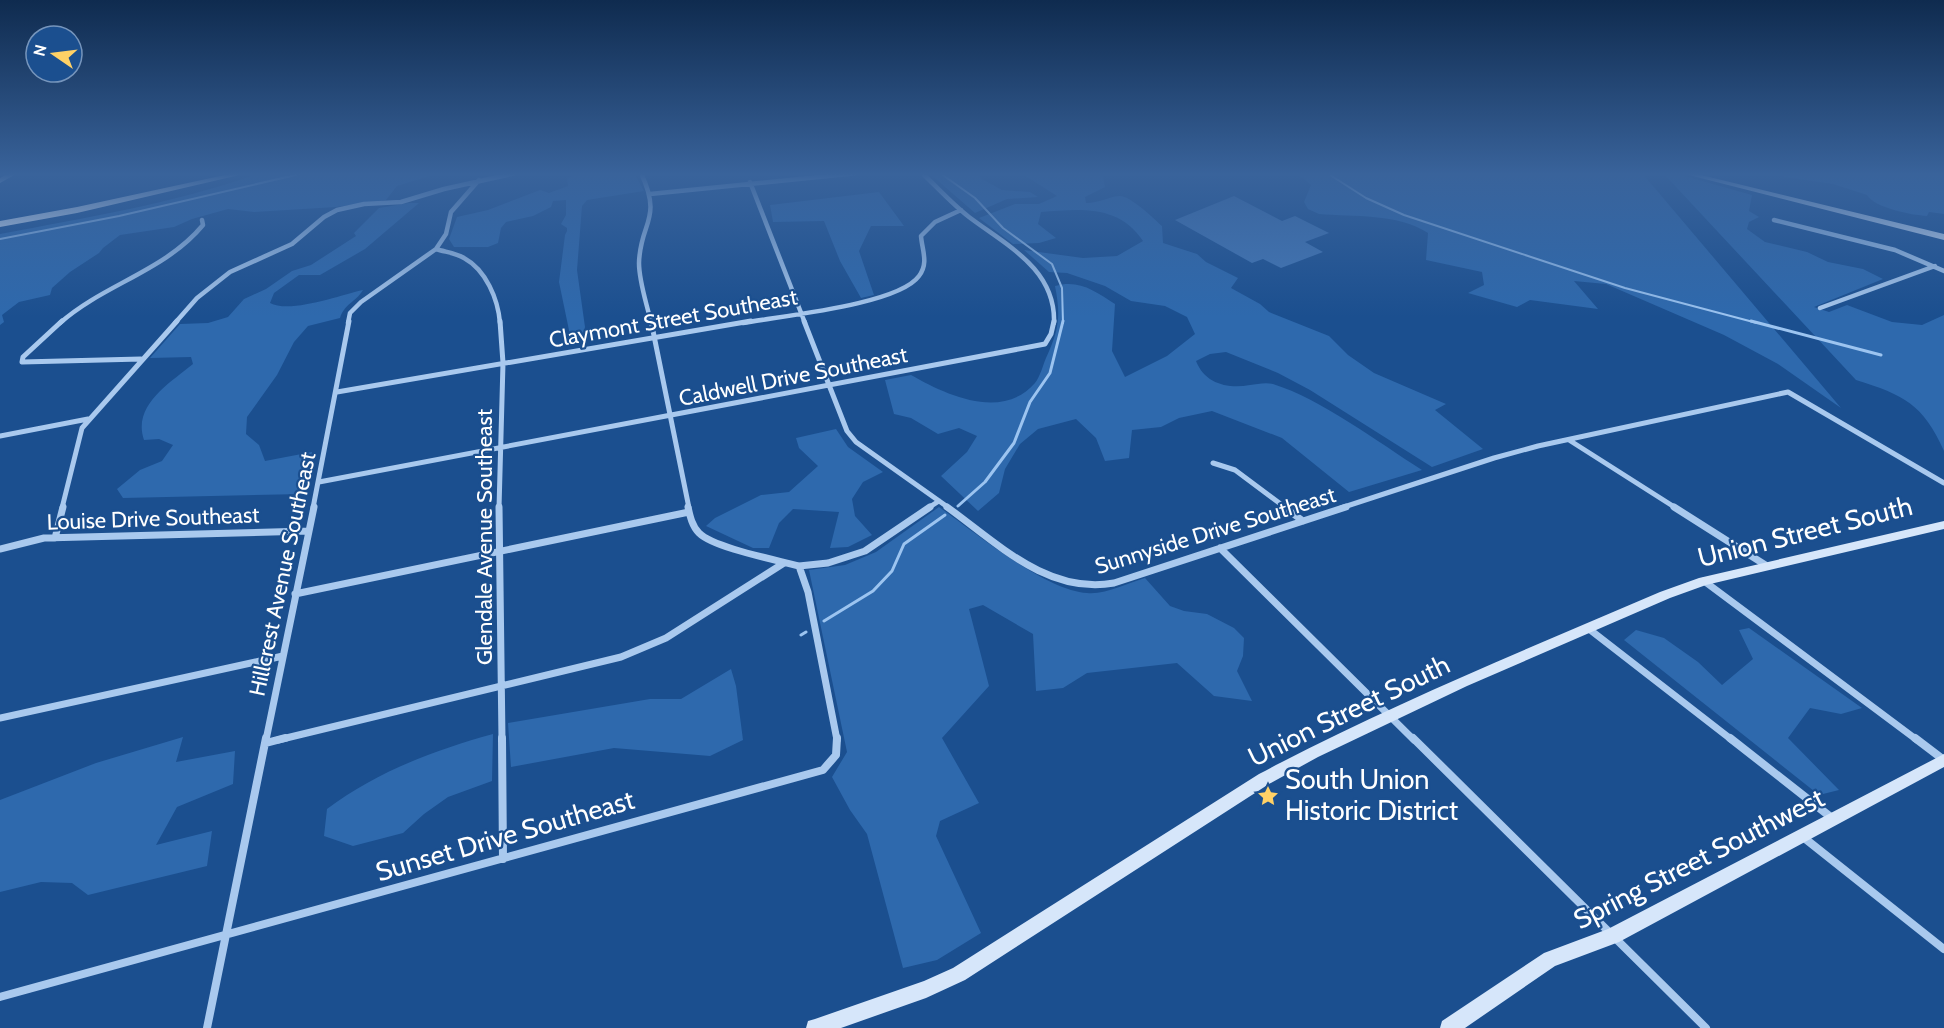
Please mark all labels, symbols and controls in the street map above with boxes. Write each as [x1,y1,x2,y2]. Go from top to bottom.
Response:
north arrow [24,24,84,84]
text: N [29,43,51,58]
street label: Claymont Street Southeast [547,283,800,354]
street label: Caldwell Drive Southeast [677,341,910,412]
street label: Glendale Avenue Southeast [471,408,498,665]
street label: Hillcrest Avenue Southeast [243,449,322,698]
street label: Sunnyside Drive Southeast [1092,481,1339,580]
street label: Union Street South [1694,489,1916,574]
street label: Louise Drive Southeast [46,501,260,536]
street label: Union Street South [1243,648,1455,774]
place label: South Union Historic District [1285,763,1458,827]
street label: Spring Street Southwest [1568,781,1830,936]
street label: Sunset Drive Southeast [372,783,638,888]
place icon: South Union Historic District [1256,784,1280,808]

